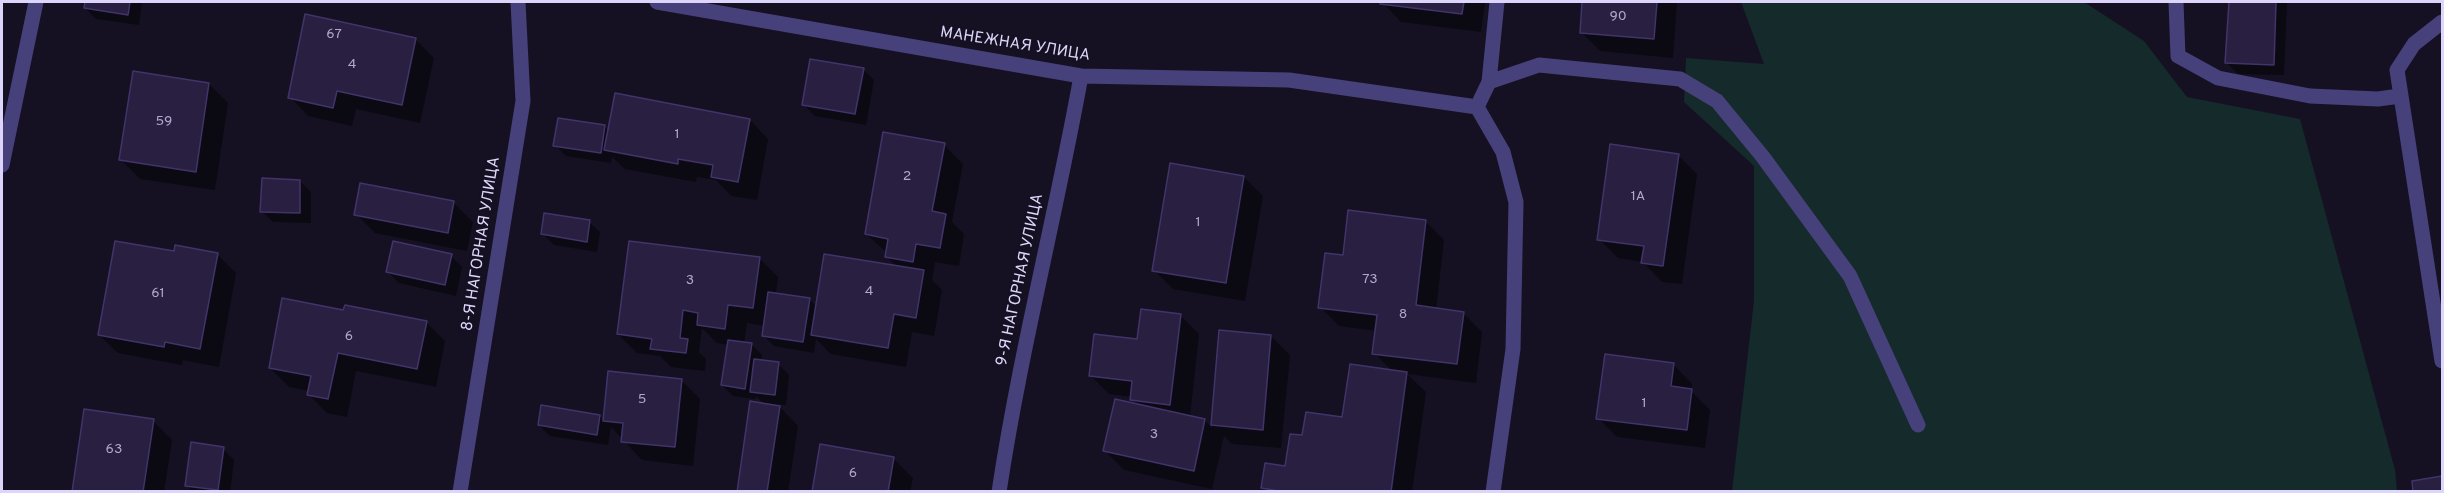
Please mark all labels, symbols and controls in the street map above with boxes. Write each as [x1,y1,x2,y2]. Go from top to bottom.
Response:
house number: 90 [1609,9,1627,25]
street label: МАНЕЖНАЯ УЛИЦА [939,24,1091,66]
house number: 67 [326,27,342,43]
house number: 4 [348,57,356,73]
house number: 59 [156,114,172,130]
house number: 1 [674,127,680,143]
street label: 8-Я НАГОРНАЯ УЛИЦА [459,156,505,332]
house number: 2 [903,169,911,185]
house number: 1А [1631,189,1645,205]
street label: 9-Я НАГОРНАЯ УЛИЦА [993,192,1049,368]
house number: 1 [1195,215,1201,231]
house number: 73 [1362,272,1378,288]
house number: 3 [686,273,694,289]
house number: 4 [865,284,873,300]
house number: 61 [151,286,165,302]
house number: 8 [1399,307,1407,323]
house number: 6 [345,329,353,345]
house number: 5 [638,392,646,408]
house number: 1 [1641,396,1647,412]
house number: 3 [1150,427,1158,443]
house number: 63 [106,442,122,458]
house number: 6 [849,466,857,482]

